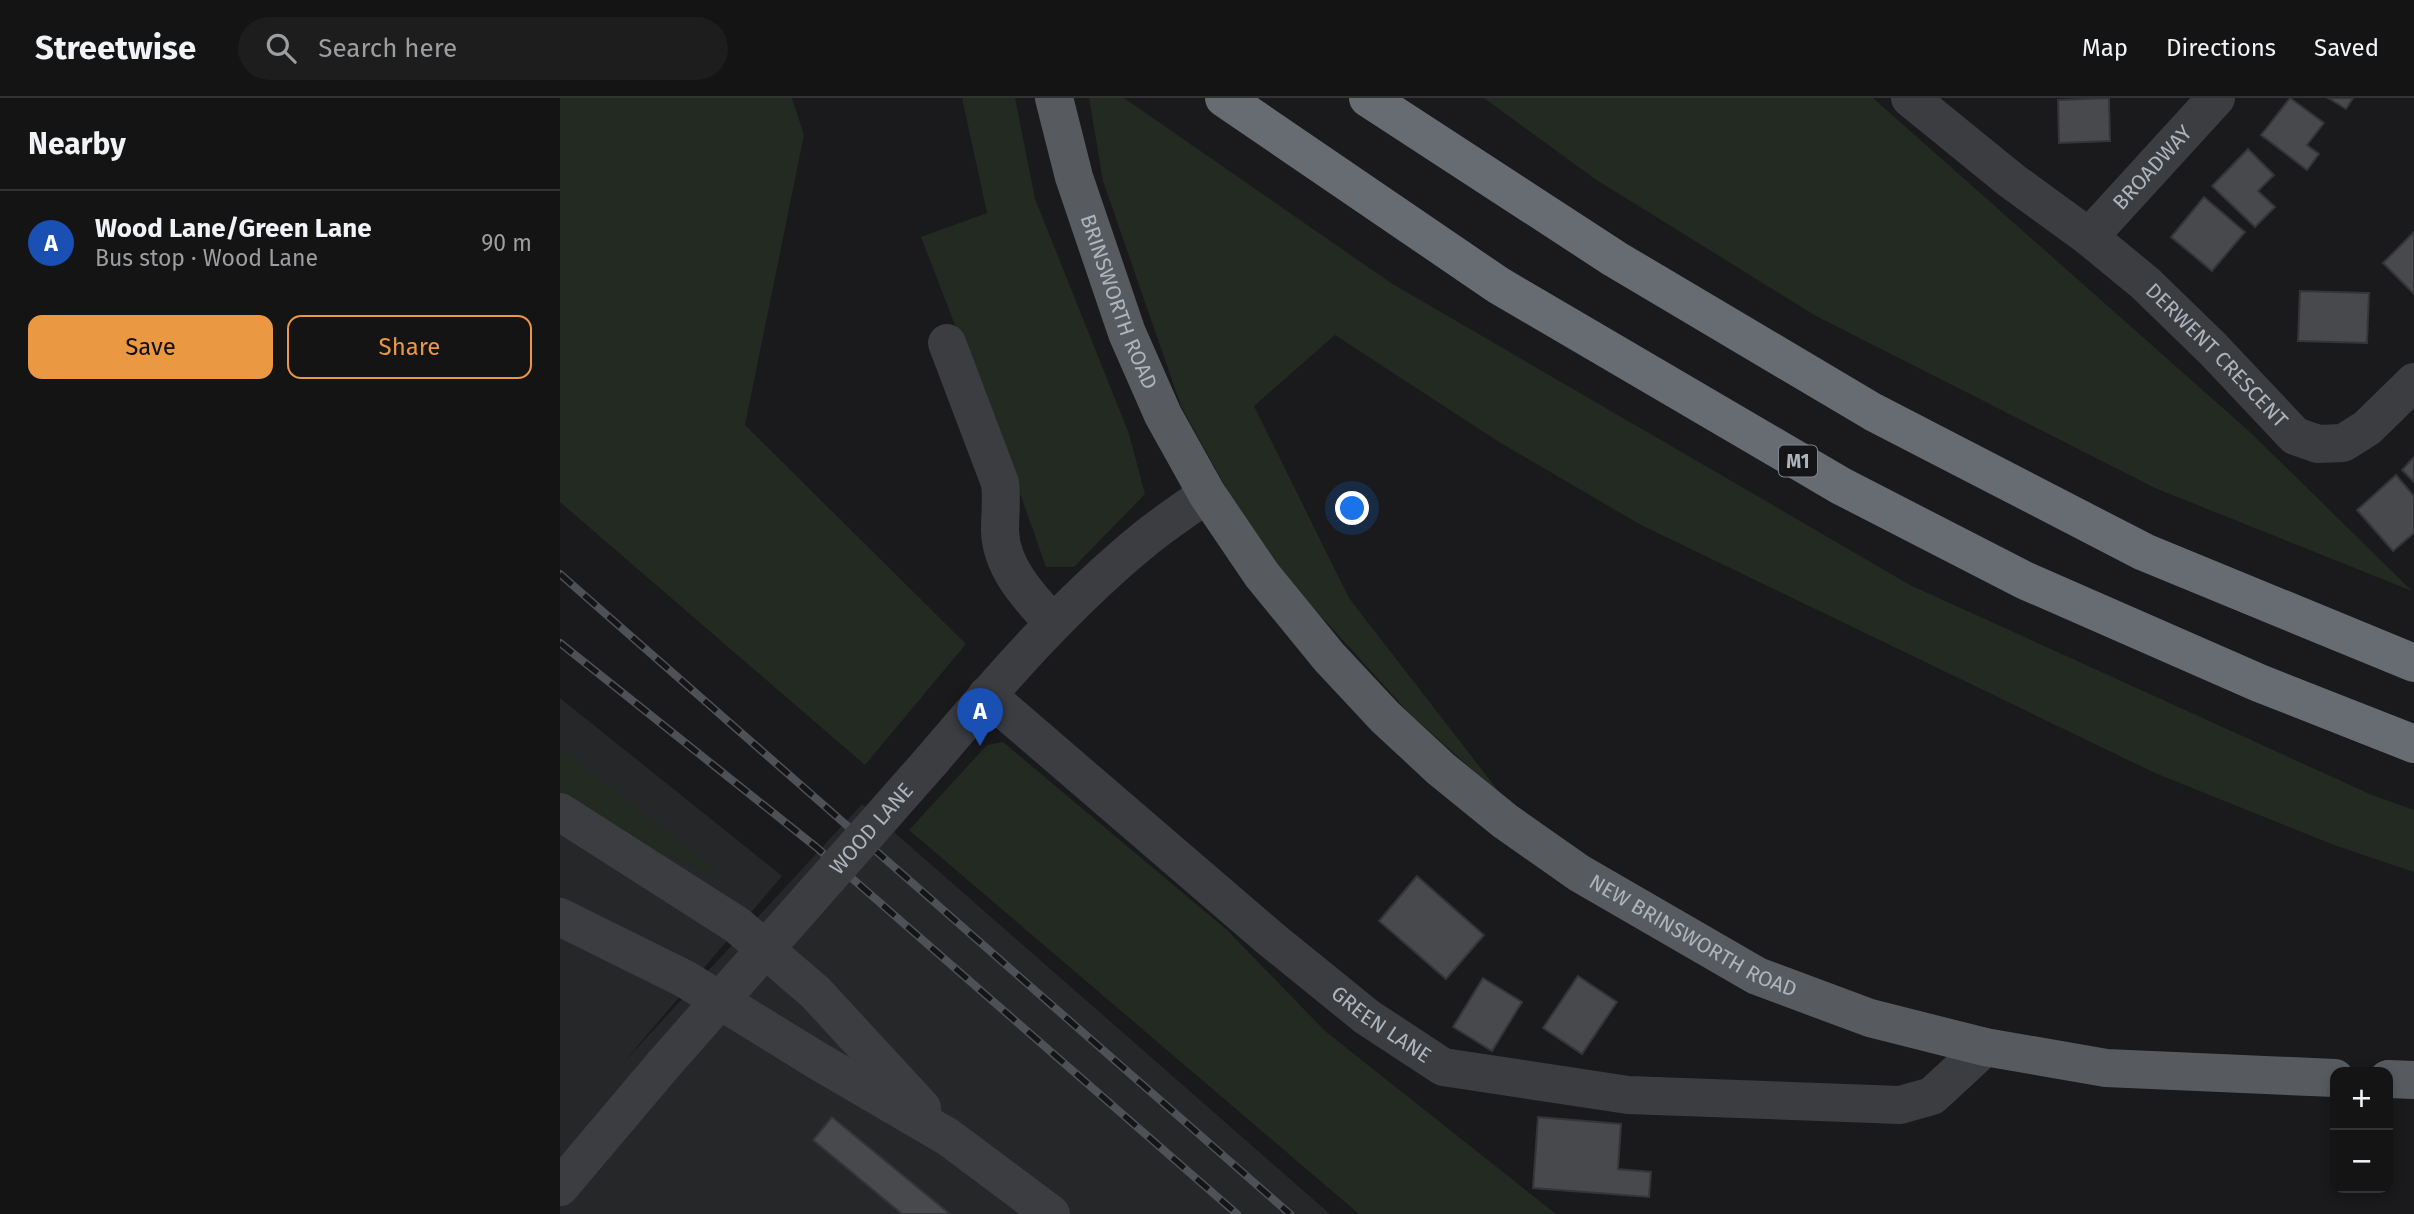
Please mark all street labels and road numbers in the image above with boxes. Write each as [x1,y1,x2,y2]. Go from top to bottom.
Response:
street label: BROADWAY [2107,120,2198,215]
street label: BRINSWORTH ROAD [1075,211,1163,393]
street label: DERWENT CRESCENT [2140,278,2293,433]
road number: M1 [1779,446,1817,476]
street label: WOOD LANE [824,778,919,880]
street label: NEW BRINSWORTH ROAD [1585,869,1800,1003]
street label: GREEN LANE [1326,980,1436,1069]

